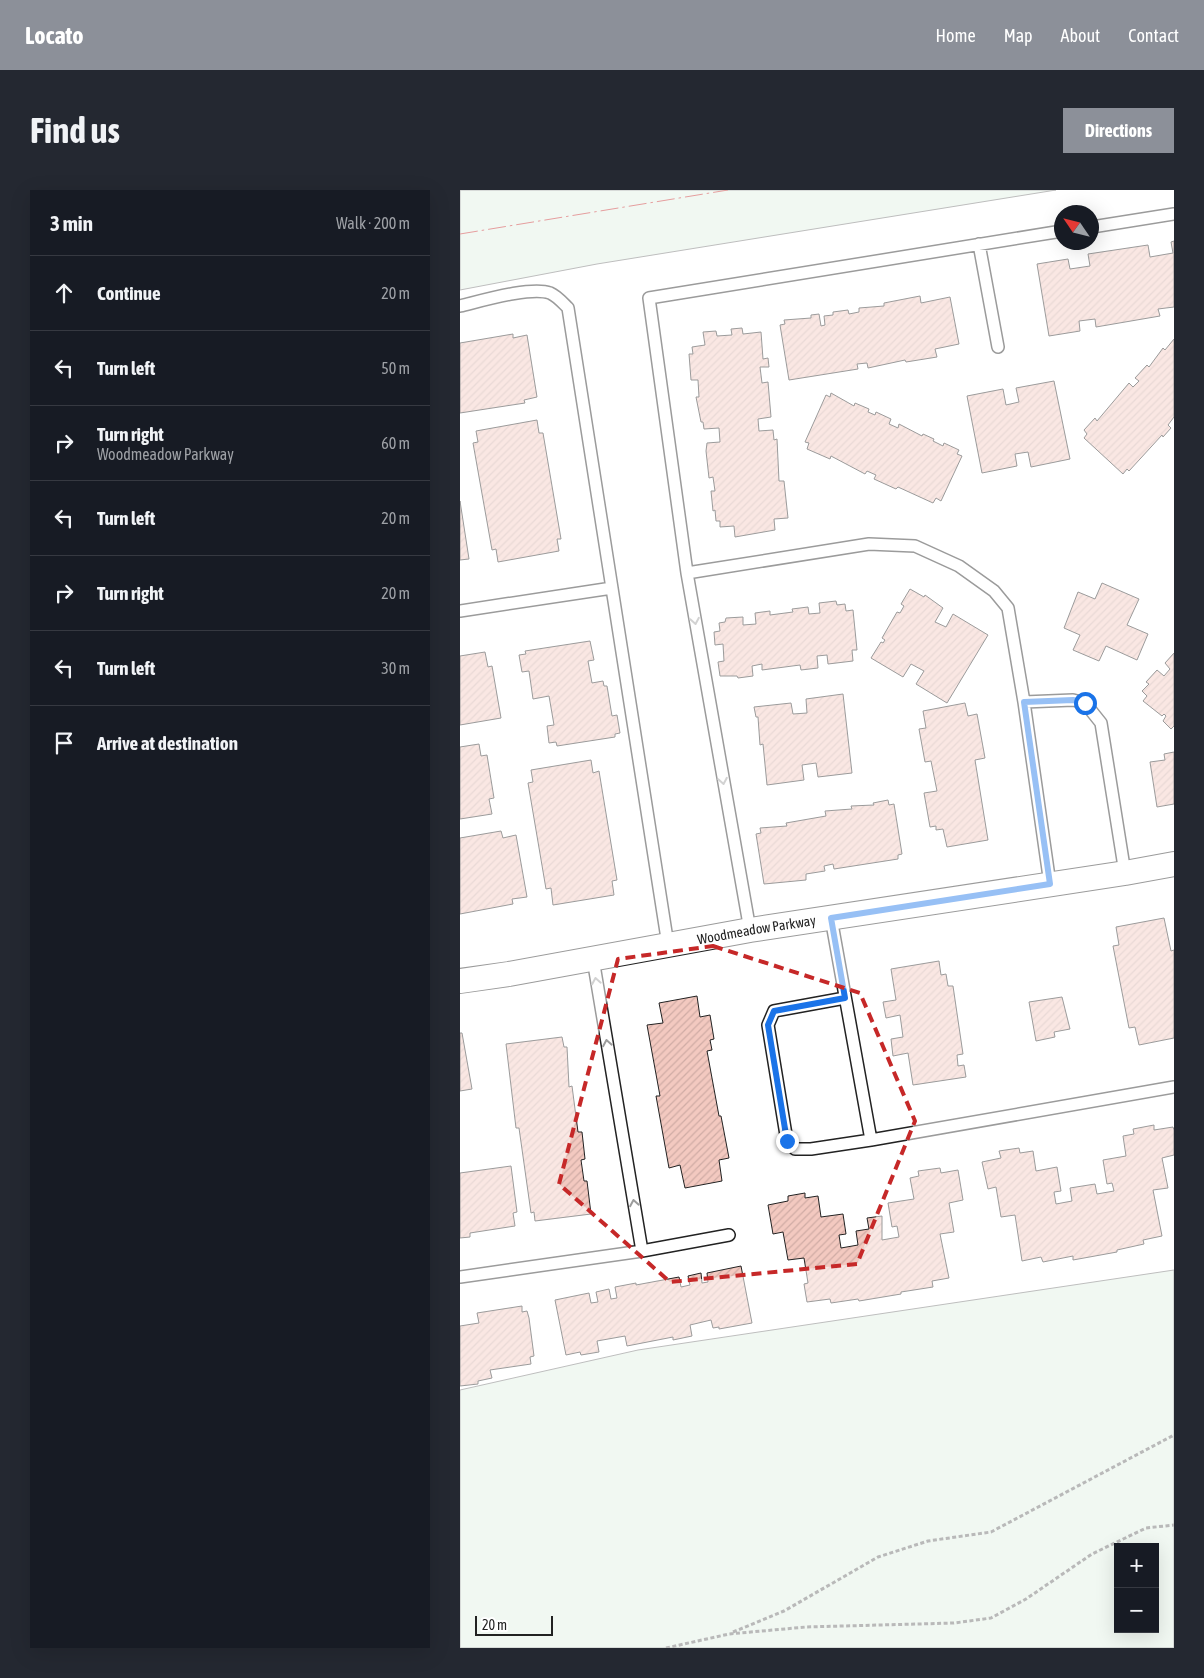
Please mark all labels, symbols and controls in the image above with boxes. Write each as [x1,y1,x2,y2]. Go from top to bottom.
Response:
text: Locato [25,22,84,49]
text: Home [936,25,976,46]
text: Map [1004,25,1033,46]
text: About [1061,25,1100,46]
text: Contact [1128,25,1179,46]
button: Directions [1063,108,1174,153]
text: Find us [30,110,120,150]
north arrow [1054,205,1099,250]
text: 3 min [50,211,93,235]
text: Walk · 200 m [336,214,410,232]
icon: ahead [50,279,78,307]
text: Continue [97,282,161,304]
text: 20 m [381,284,410,302]
icon: left [50,354,78,382]
text: Turn left [97,357,155,379]
text: 50 m [381,359,410,377]
text: Turn right [97,423,164,445]
icon: right [50,429,78,457]
text: 60 m [381,434,410,452]
text: Woodmeadow Parkway [97,445,234,463]
icon: left [50,504,78,532]
text: Turn left [97,507,155,529]
text: 20 m [381,509,410,527]
icon: right [50,579,78,607]
text: Turn right [97,582,164,604]
text: 20 m [381,584,410,602]
one-way arrow [690,617,700,626]
icon: left [50,654,78,682]
text: Turn left [97,657,155,679]
text: 30 m [381,659,410,677]
route start [1074,692,1097,715]
icon: arrive [50,729,78,757]
text: Arrive at destination [97,732,238,754]
one-way arrow [718,777,728,786]
street label: Woodmeadow Parkway [696,912,817,947]
one-way arrow [592,976,602,985]
one-way arrow [602,1038,612,1047]
route end [776,1130,799,1153]
one-way arrow [629,1198,639,1207]
map controls [1114,1543,1159,1633]
button: + [1114,1543,1159,1588]
button: − [1114,1588,1159,1633]
scale bar [475,1613,552,1636]
text: 20 m [482,1617,507,1633]

